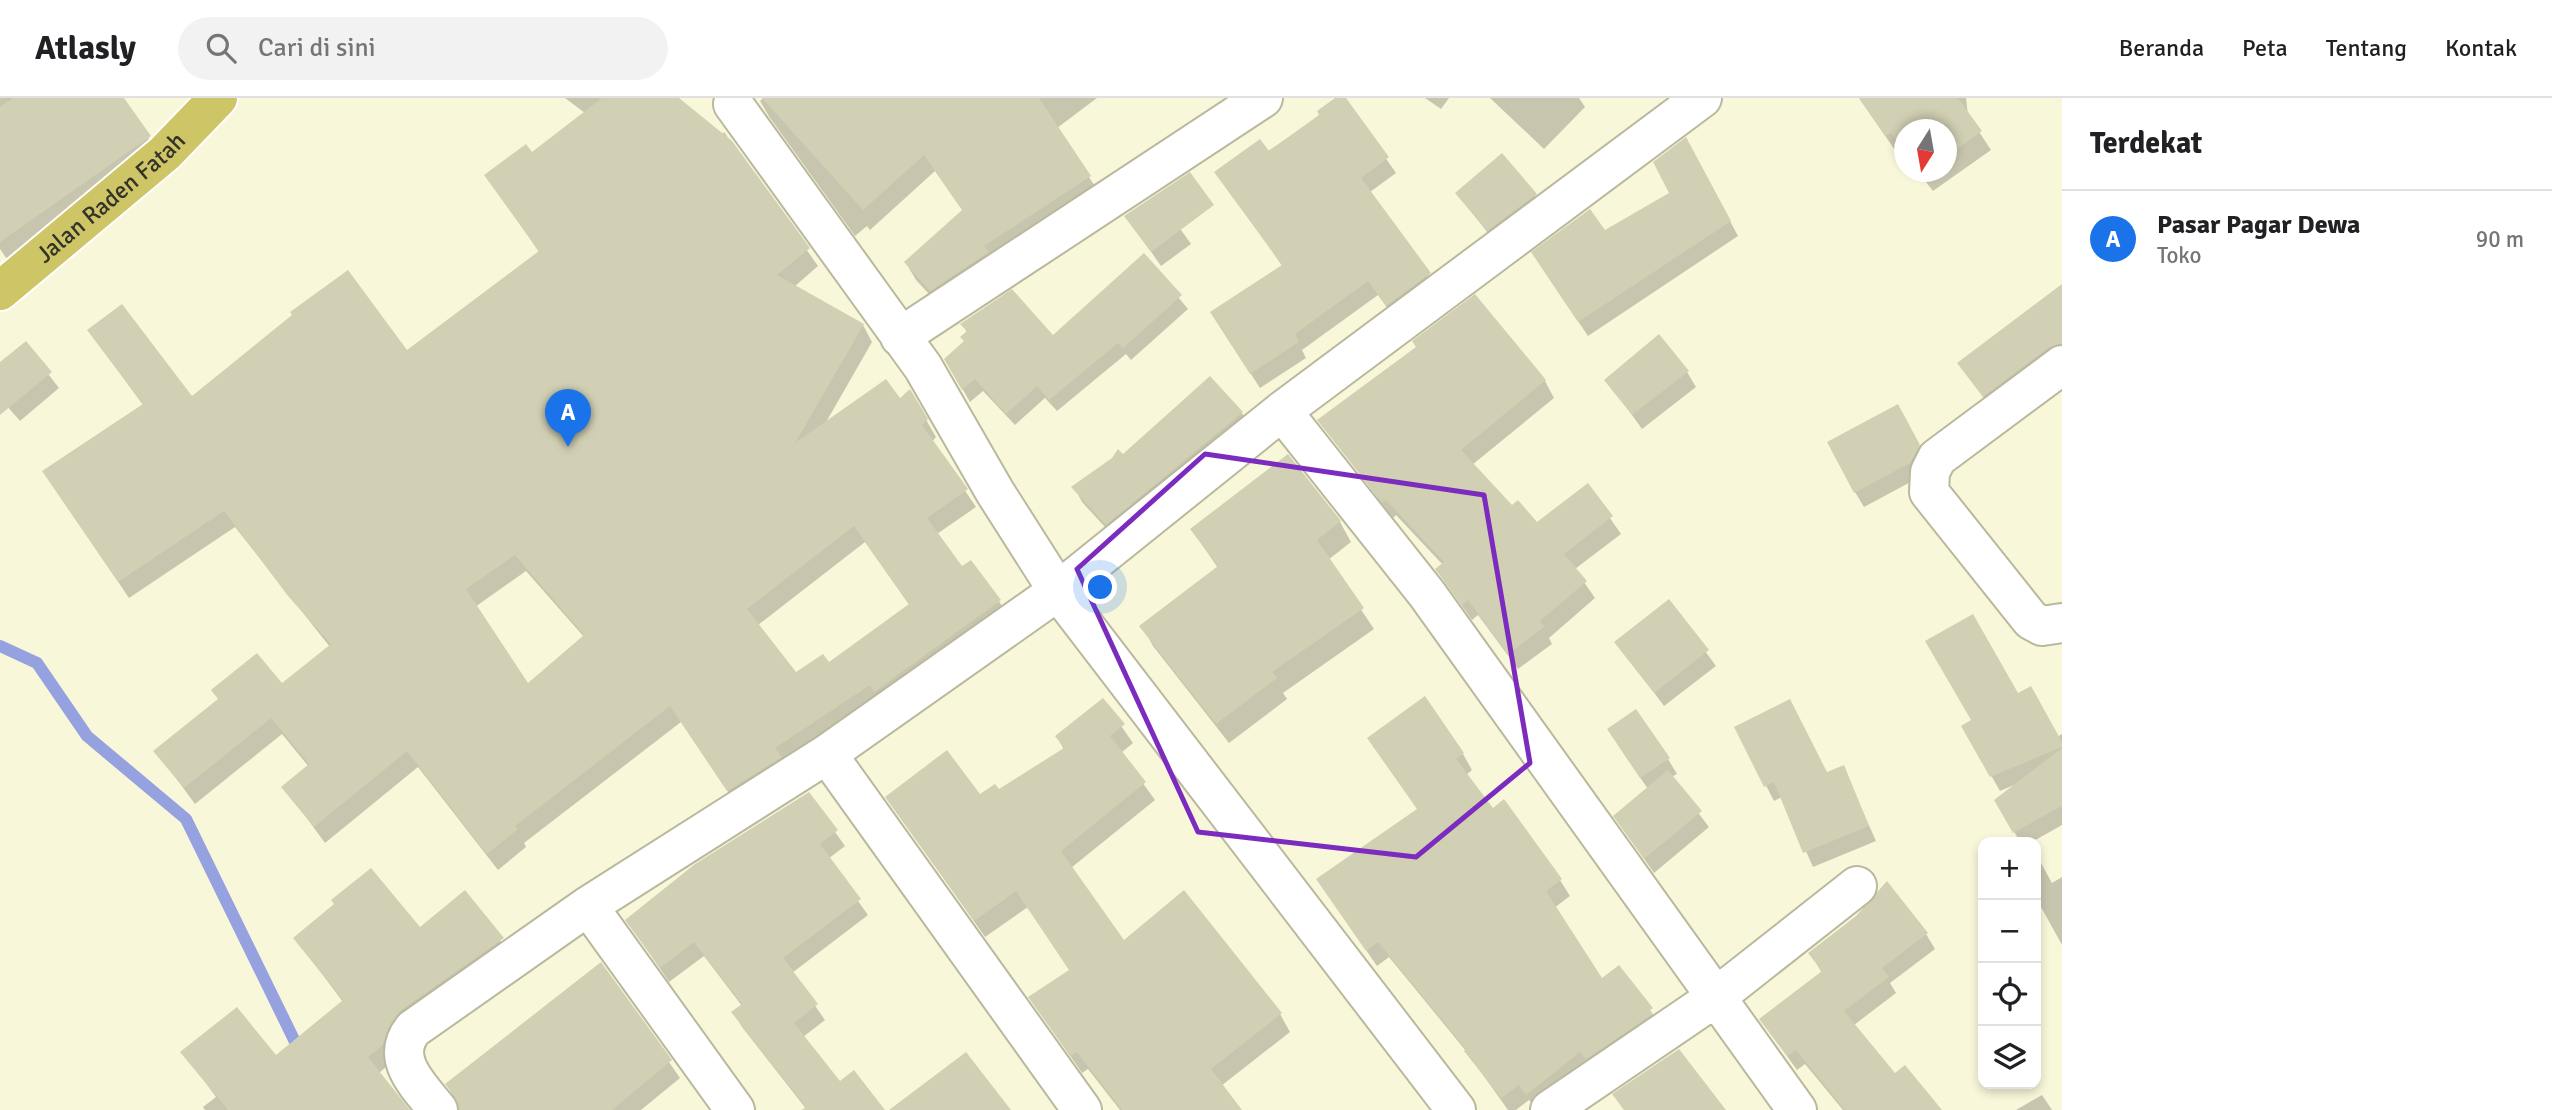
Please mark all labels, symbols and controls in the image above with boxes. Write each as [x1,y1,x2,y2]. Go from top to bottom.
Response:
search box [178,17,668,80]
text: Atlasly [35,28,136,69]
icon: search [202,29,240,67]
text: Cari di sini [258,32,376,64]
text: Beranda [2119,33,2204,63]
text: Peta [2242,33,2288,63]
text: Tentang [2326,33,2407,63]
text: Kontak [2445,33,2517,63]
north arrow [1894,119,1957,182]
text: Terdekat [2090,125,2202,162]
street label: Jalan Raden Fatah [30,126,192,269]
text: Pasar Pagar Dewa [2157,209,2360,241]
text: A [2106,225,2120,254]
text: 90 m [2476,225,2524,254]
text: Toko [2157,241,2201,270]
pin: A [545,389,591,447]
your location [1083,570,1117,604]
map controls [1978,837,2041,1089]
button: + [1978,837,2041,900]
button: − [1978,900,2041,963]
button: locate [1978,963,2041,1026]
button: layers [1978,1026,2041,1089]

